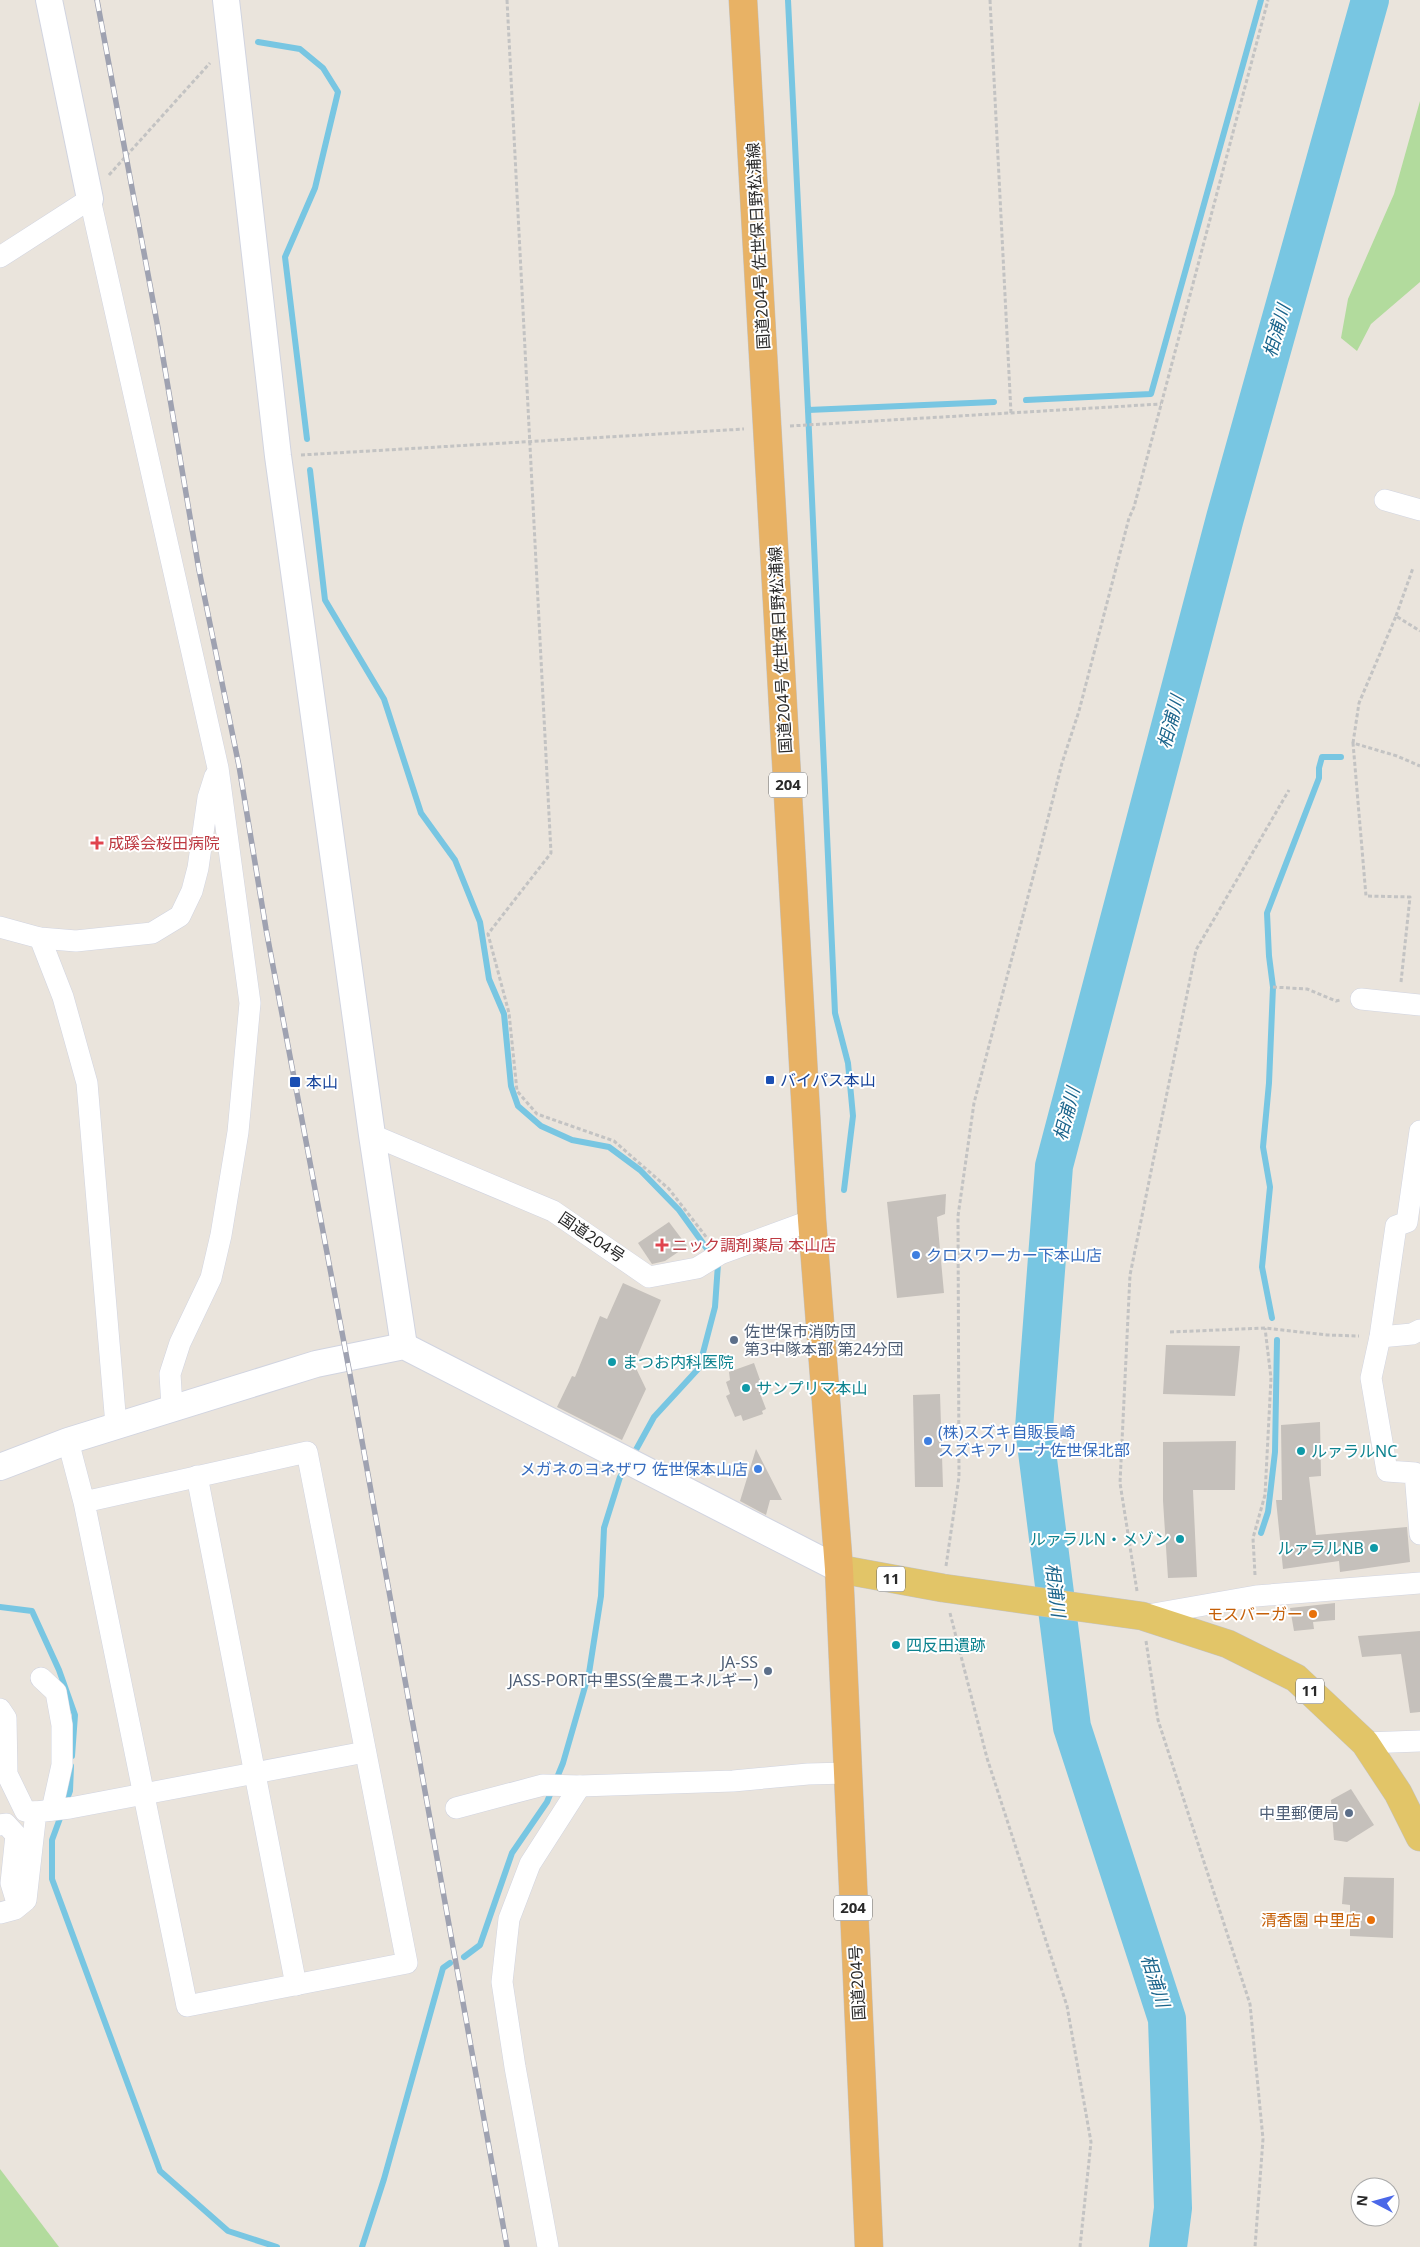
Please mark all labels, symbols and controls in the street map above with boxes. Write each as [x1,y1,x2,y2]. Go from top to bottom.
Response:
street label: 国道204号 佐世保日野松浦線 [742,142,774,350]
water label: 相浦川 [1257,300,1296,360]
street label: 国道204号 佐世保日野松浦線 [764,546,796,754]
water label: 相浦川 [1151,691,1189,751]
road number: 204 [769,772,807,798]
place label: 成蹊会桜田病院 [108,832,220,854]
marker: 成蹊会桜田病院 [90,836,104,850]
place label: バイパス本山 [780,1069,876,1091]
place label: 本山 [306,1071,338,1093]
marker: バイパス本山 [764,1074,776,1086]
marker: 本山 [288,1075,302,1089]
water label: 相浦川 [1047,1083,1085,1143]
street label: 国道204号 [555,1207,629,1267]
place label: ニック調剤薬局 本山店 [672,1234,836,1256]
marker: ニック調剤薬局 本山店 [656,1239,668,1251]
place label: クロスワーカー下本山店 [926,1244,1102,1266]
marker: クロスワーカー下本山店 [910,1249,922,1261]
place label: 佐世保市消防団 第3中隊本部 第24分団 [744,1320,904,1360]
marker: 佐世保市消防団 第3中隊本部 第24分団 [728,1334,740,1346]
place label: まつお内科医院 [622,1351,734,1373]
marker: まつお内科医院 [606,1356,618,1368]
place label: サンプリマ本山 [756,1377,868,1399]
marker: サンプリマ本山 [740,1382,752,1394]
place label: (株)スズキ自販長崎 スズキアリーナ佐世保北部 [938,1421,1130,1461]
marker: (株)スズキ自販長崎 スズキアリーナ佐世保北部 [922,1435,934,1447]
place label: ルァラルNC [1311,1440,1397,1462]
marker: ルァラルNC [1295,1445,1307,1457]
place label: メガネのヨネザワ 佐世保本山店 [520,1458,748,1480]
marker: メガネのヨネザワ 佐世保本山店 [752,1463,764,1475]
place label: ルァラルN・メゾン [1030,1528,1170,1550]
marker: ルァラルN・メゾン [1174,1533,1186,1545]
place label: ルァラルNB [1277,1537,1364,1559]
marker: ルァラルNB [1368,1542,1380,1554]
water label: 相浦川 [1041,1562,1071,1620]
road number: 11 [877,1566,905,1592]
place label: モスバーガー [1207,1603,1303,1625]
marker: モスバーガー [1307,1608,1319,1620]
place label: 四反田遺跡 [906,1634,986,1656]
marker: 四反田遺跡 [890,1639,902,1651]
place label: JA-SS JASS-PORT中里SS(全農エネルギー) [506,1651,758,1691]
marker: JA-SS JASS-PORT中里SS(全農エネルギー) [762,1665,774,1677]
road number: 11 [1296,1678,1324,1704]
place label: 中里郵便局 [1259,1802,1339,1824]
marker: 中里郵便局 [1343,1807,1355,1819]
road number: 204 [834,1896,872,1920]
place label: 清香園 中里店 [1261,1909,1361,1931]
marker: 清香園 中里店 [1365,1914,1377,1926]
street label: 国道204号 [844,1945,870,2021]
water label: 相浦川 [1136,1951,1176,2012]
north arrow [1350,2177,1400,2227]
text: N [1352,2194,1372,2207]

